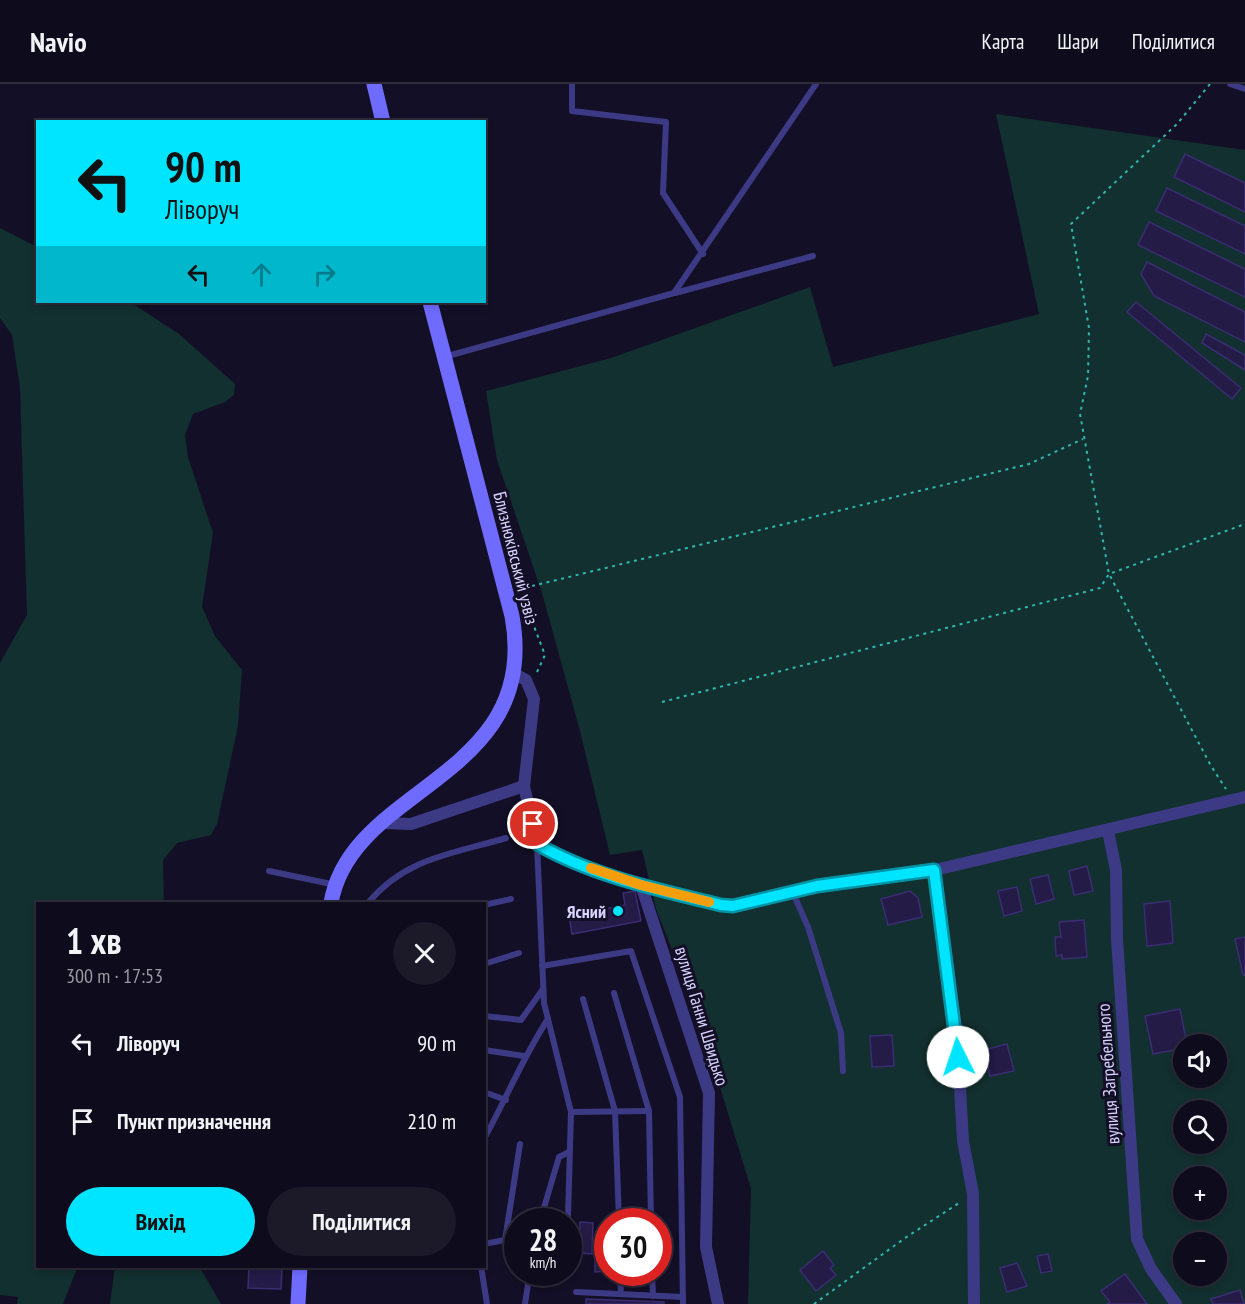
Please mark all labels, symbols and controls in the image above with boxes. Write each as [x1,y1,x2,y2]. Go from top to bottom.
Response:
text: Navio [30,23,87,60]
text: Карта [982,28,1024,55]
text: Шари [1057,28,1099,55]
text: Поділитися [1132,28,1215,55]
text: 90 m [165,139,242,194]
icon: left [66,144,144,222]
text: Ліворуч [165,192,239,226]
icon: left [182,258,215,291]
icon: ahead [245,258,278,291]
icon: right [308,258,341,291]
street label: Близнюківський узвіз [488,489,544,627]
pin [507,798,558,849]
icon: arrive [516,807,549,840]
place label: Ясний [567,900,606,923]
marker: Ясний [611,904,625,918]
text: 1 хв [66,917,121,964]
button: close [393,922,456,985]
street label: вулиця Ганни Швидько [670,944,734,1088]
text: 300 m · 17:53 [66,963,163,989]
street label: вулиця Загребельного [1092,1003,1124,1145]
position arrow [926,1025,990,1089]
icon: left [66,1027,99,1060]
text: Ліворуч [117,1029,180,1057]
text: 90 m [417,1029,456,1057]
map controls [1173,1034,1227,1286]
button: sound [1173,1034,1227,1088]
button: search [1173,1100,1227,1154]
icon: arrive [66,1105,99,1138]
text: Пункт призначення [117,1107,271,1135]
text: 210 m [407,1107,456,1135]
button: + [1173,1166,1227,1220]
button: Вихід [66,1187,255,1256]
button: Поділитися [267,1187,456,1256]
speed limit sign: 30 [594,1208,672,1286]
text: 28 [529,1220,557,1259]
button: − [1173,1232,1227,1286]
text: km/h [530,1253,556,1272]

